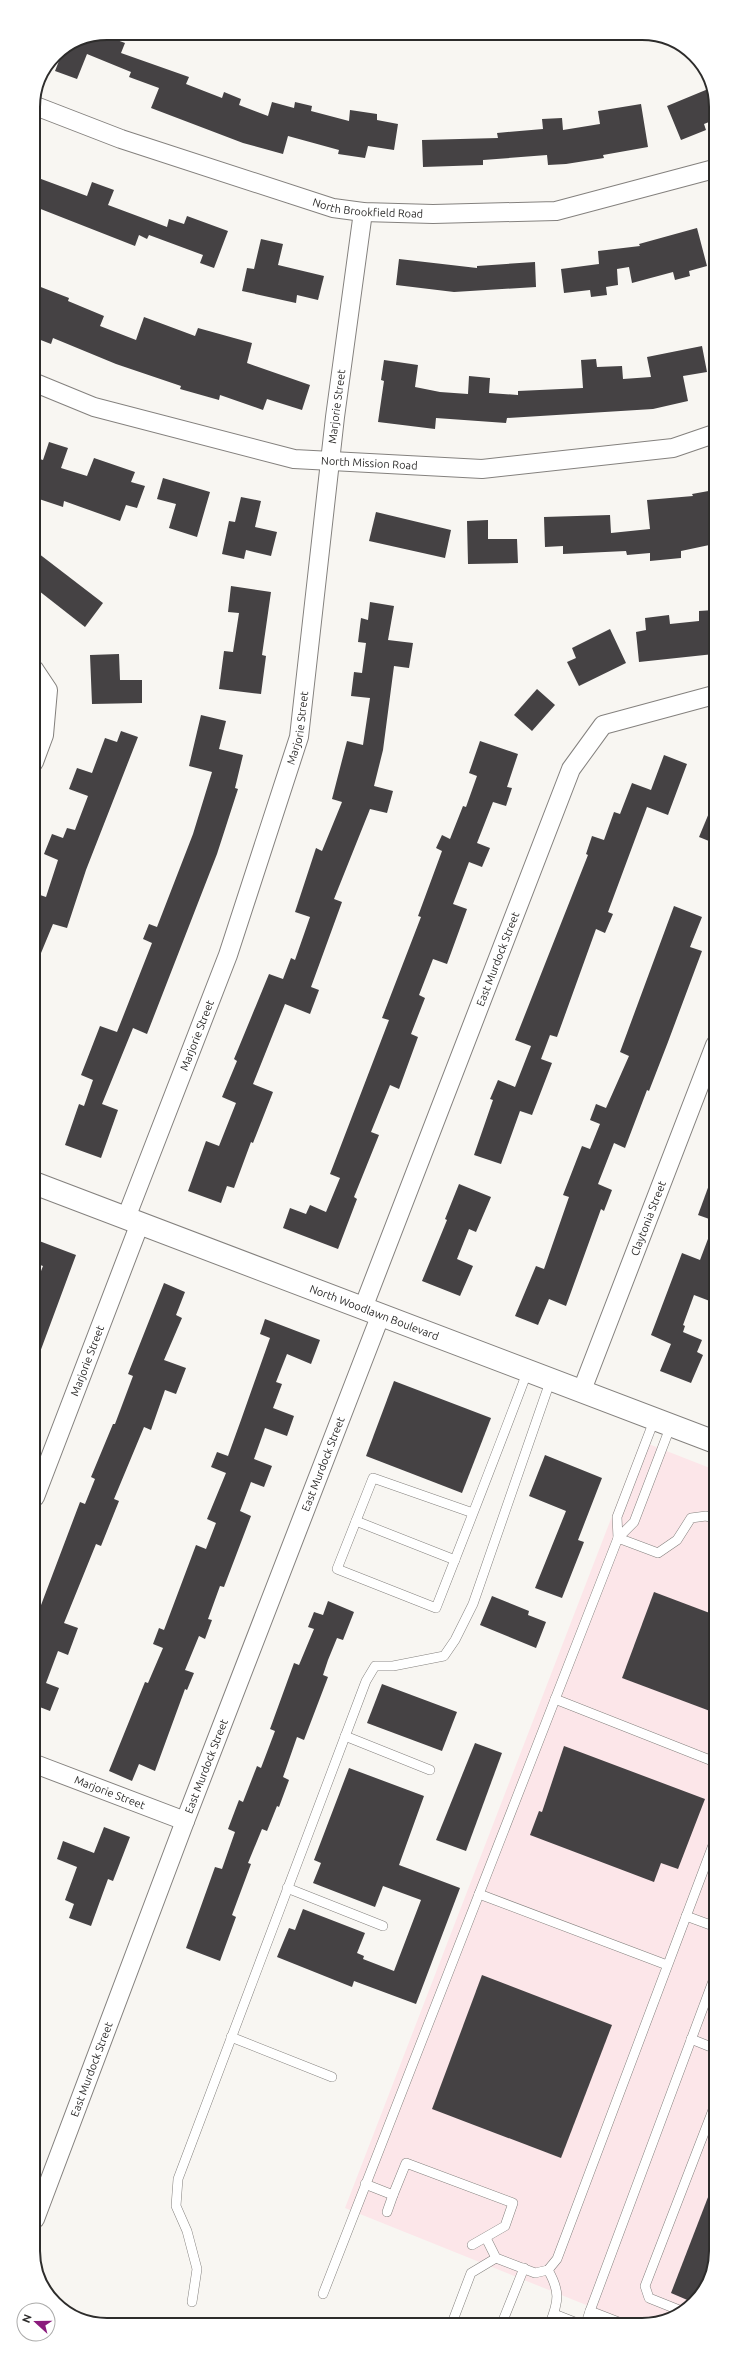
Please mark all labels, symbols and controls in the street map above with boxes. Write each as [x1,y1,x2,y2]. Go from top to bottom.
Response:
street label: North Brookfield Road [311,196,423,220]
street label: Marjorie Street [326,368,348,444]
street label: North Mission Road [321,454,418,472]
street label: Marjorie Street [284,690,310,766]
street label: East Murdock Street [474,909,522,1008]
street label: Marjorie Street [178,998,216,1072]
street label: Claytonia Street [628,1179,668,1257]
street label: North Woodlawn Boulevard [308,1282,440,1342]
street label: Marjorie Street [68,1323,106,1398]
street label: East Murdock Street [299,1414,347,1513]
street label: East Murdock Street [182,1717,230,1815]
street label: Marjorie Street [73,1774,147,1812]
street label: East Murdock Street [68,2020,115,2118]
north arrow [16,2302,56,2342]
text: N [20,2312,34,2324]

